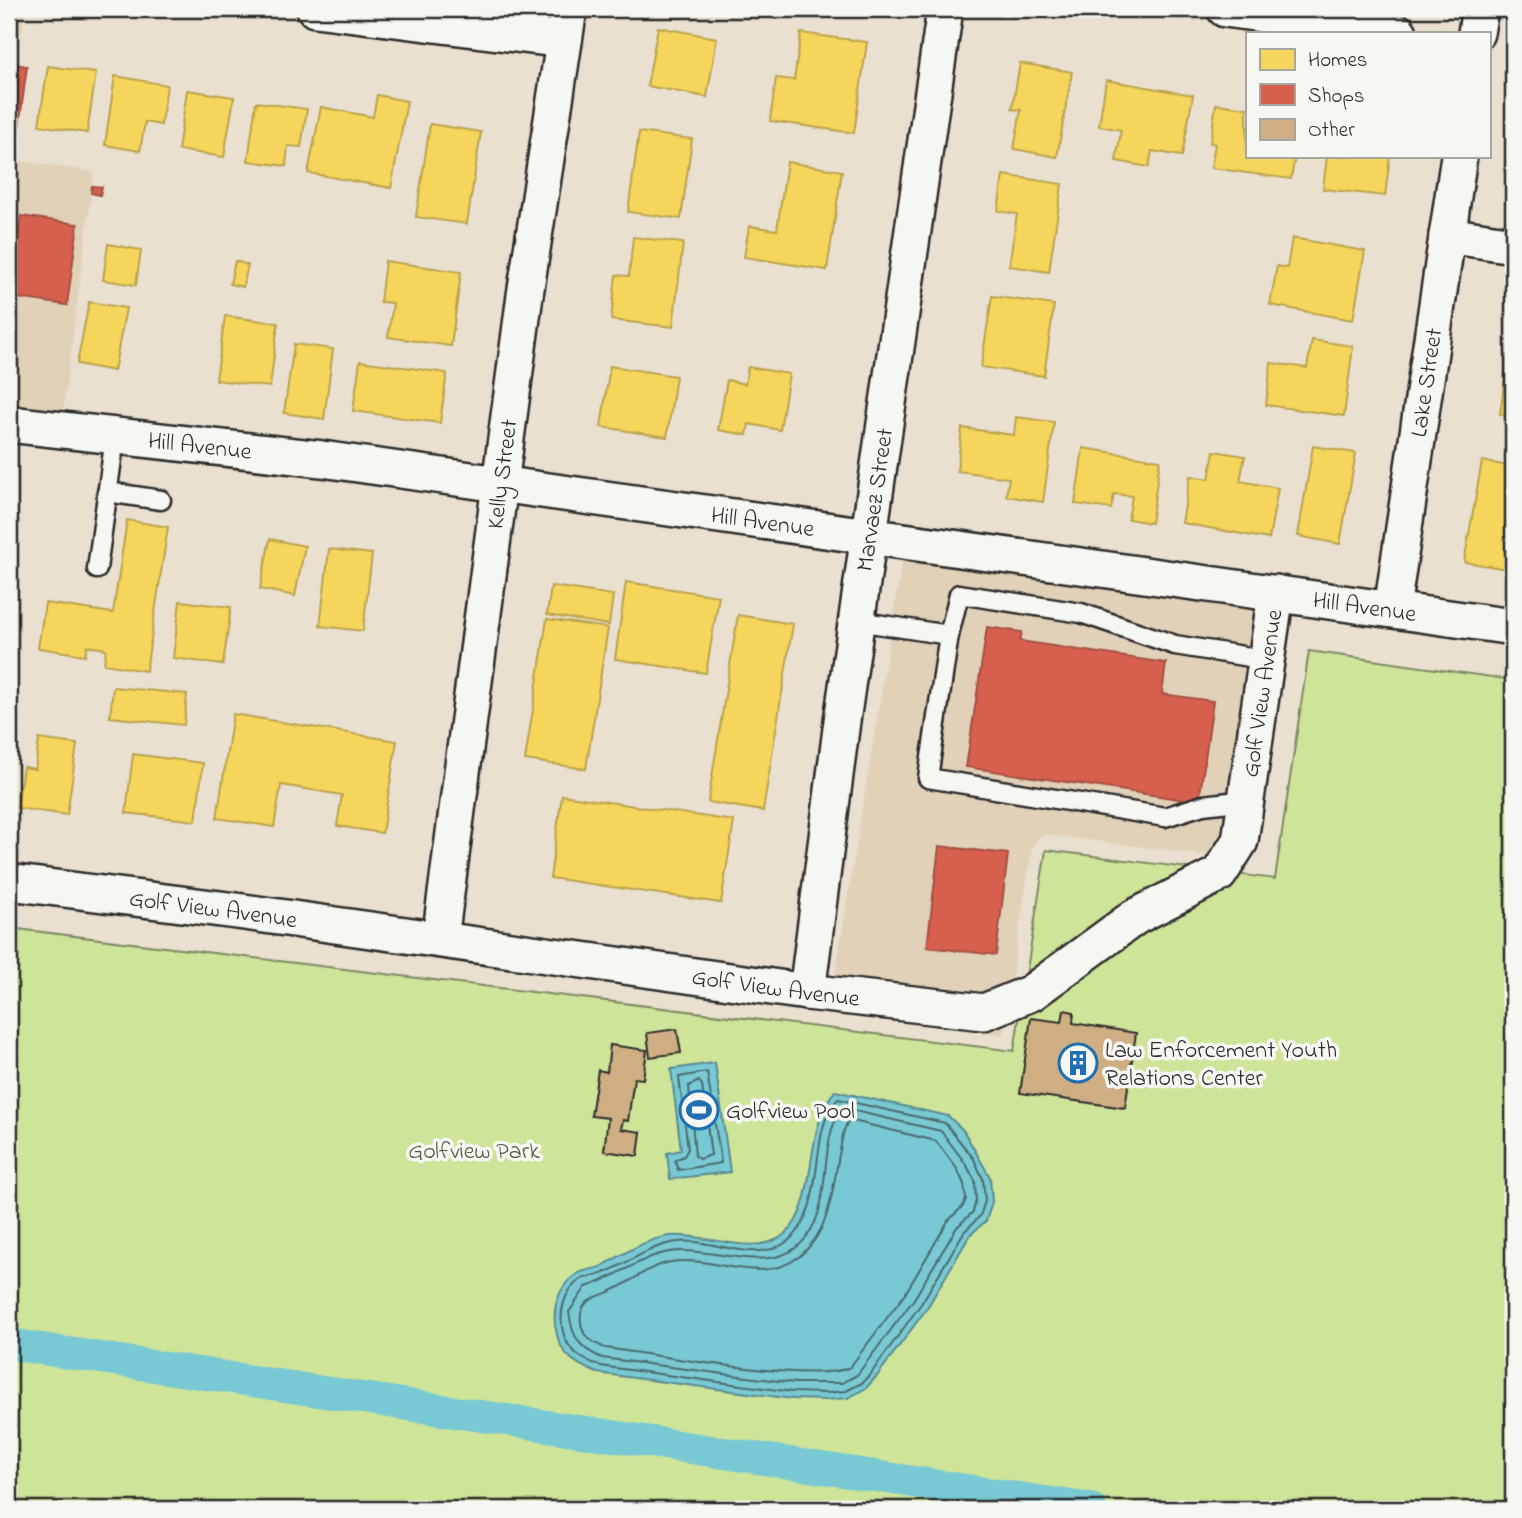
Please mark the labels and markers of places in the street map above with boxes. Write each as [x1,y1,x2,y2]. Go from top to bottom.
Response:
place label: Law Enforcement Youth Relations Center [1105,1034,1337,1097]
building icon: Law Enforcement Youth Relations Center [1057,1042,1099,1084]
sports icon: Golfview Pool [678,1089,720,1131]
place label: Golfview Pool [726,1095,855,1130]

